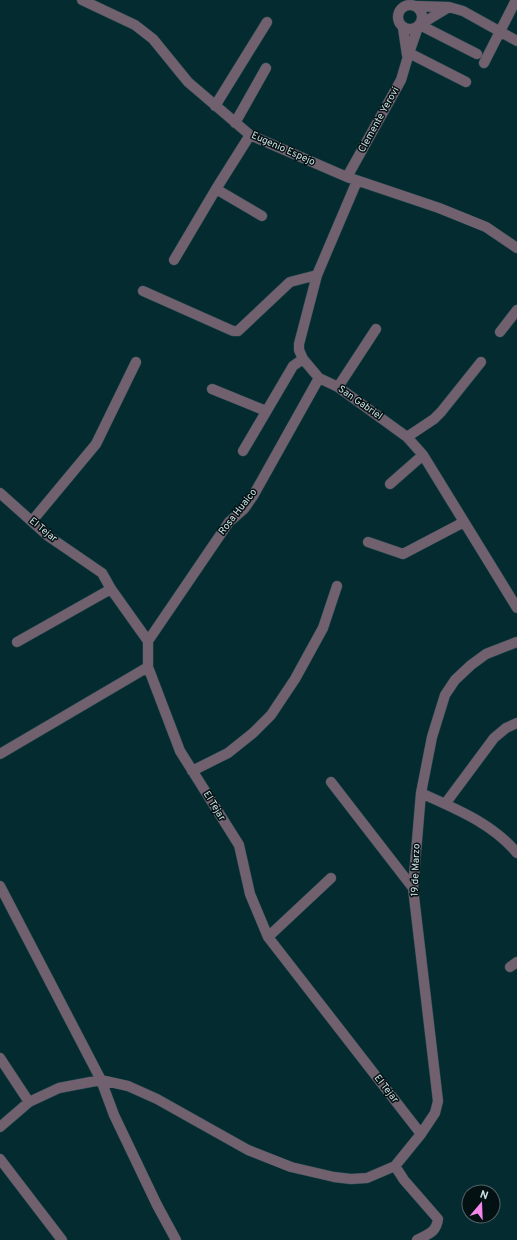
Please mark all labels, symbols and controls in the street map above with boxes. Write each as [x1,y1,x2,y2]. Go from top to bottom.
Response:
street label: Clemente Yerovi [356,85,402,155]
street label: Eugenio Espejo [249,129,317,169]
street label: San Gabriel [335,383,385,423]
street label: Rosa Huaico [216,486,260,538]
street label: El Tejar [26,515,60,545]
street label: El Tejar [200,789,228,823]
street label: 19 de Marzo [409,843,423,897]
street label: El Tejar [371,1072,401,1106]
north arrow [461,1184,501,1224]
text: N [478,1188,490,1203]

